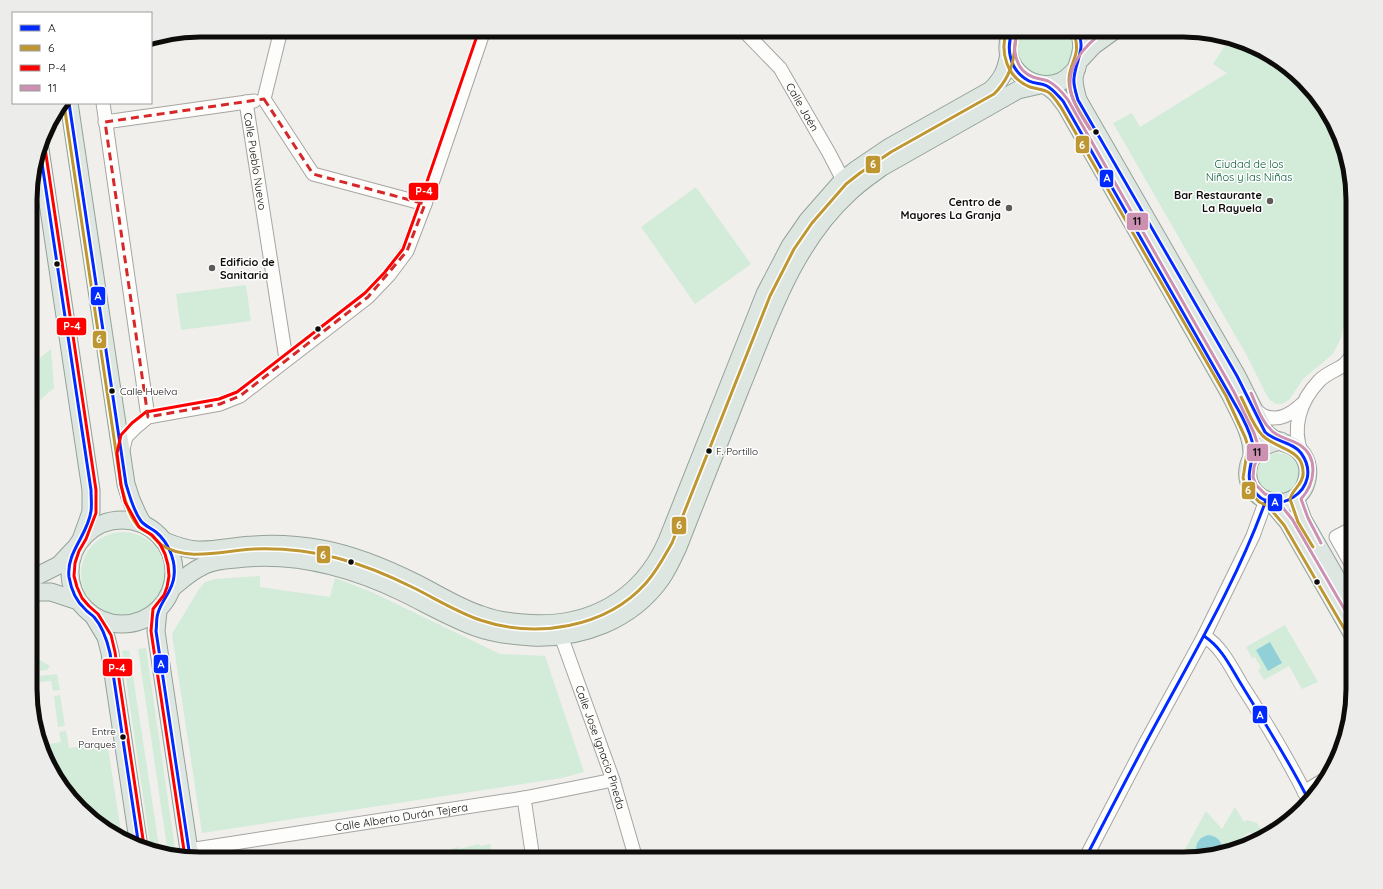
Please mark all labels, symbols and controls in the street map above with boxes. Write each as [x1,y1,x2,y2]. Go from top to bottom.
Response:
legend [12,12,152,104]
text: A [48,20,56,35]
text: 6 [48,40,55,55]
text: P-4 [48,60,66,75]
text: 11 [48,80,57,95]
street label: Calle Jaén [783,80,822,134]
street label: Calle Pueblo Nuevo [241,111,270,211]
unlabelled marker [1091,127,1101,137]
line badge: 6 [1075,135,1090,154]
text: 6 [1079,138,1085,152]
line badge: 6 [865,155,881,174]
text: 6 [870,157,876,171]
park label: Ciudad de los Niños y las Niñas [1206,157,1292,184]
line badge: A [1099,169,1114,188]
text: A [1103,171,1111,185]
line badge: P-4 [408,182,439,201]
text: P-4 [415,184,433,198]
place label: Bar Restaurante La Rayuela [1174,188,1263,215]
place label: Centro de Mayores La Granja [901,195,1001,222]
marker: Bar Restaurante La Rayuela [1265,196,1275,206]
marker: Centro de Mayores La Granja [1004,203,1014,213]
line badge: 11 [1126,212,1149,231]
text: 11 [1133,214,1141,228]
place label: Edificio de Sanitaria [220,255,275,282]
unlabelled marker [52,259,62,269]
marker: Edificio de Sanitaria [207,263,217,273]
line badge: A [90,286,106,306]
text: A [94,289,102,303]
line badge: P-4 [56,317,87,336]
text: P-4 [63,319,81,333]
unlabelled marker [313,324,323,334]
line badge: 6 [92,330,107,349]
text: 6 [96,332,102,346]
place label: Calle Huelva [120,385,177,398]
marker: Calle Huelva [107,386,117,396]
line badge: 11 [1246,443,1269,462]
place label: F. Portillo [716,445,758,458]
text: 11 [1253,445,1261,459]
marker: F. Portillo [704,446,714,456]
line badge: 6 [1241,481,1256,500]
text: 6 [1245,483,1251,497]
line badge: A [1267,493,1283,512]
text: A [1271,495,1279,509]
line badge: 6 [671,516,687,535]
text: 6 [676,518,682,532]
line badge: 6 [316,545,331,564]
text: 6 [320,548,326,562]
unlabelled marker [346,557,356,567]
unlabelled marker [1312,577,1322,587]
line badge: A [153,654,169,674]
text: A [157,657,165,671]
line badge: P-4 [102,658,133,677]
text: P-4 [108,661,126,675]
street label: Calle Jose Ignacio Pineda [572,683,628,811]
line badge: A [1252,705,1268,724]
text: A [1256,708,1264,722]
place label: Entre Parques [78,725,116,751]
marker: Entre Parques [118,732,128,742]
street label: Calle Alberto Durán Tejera [334,800,469,834]

